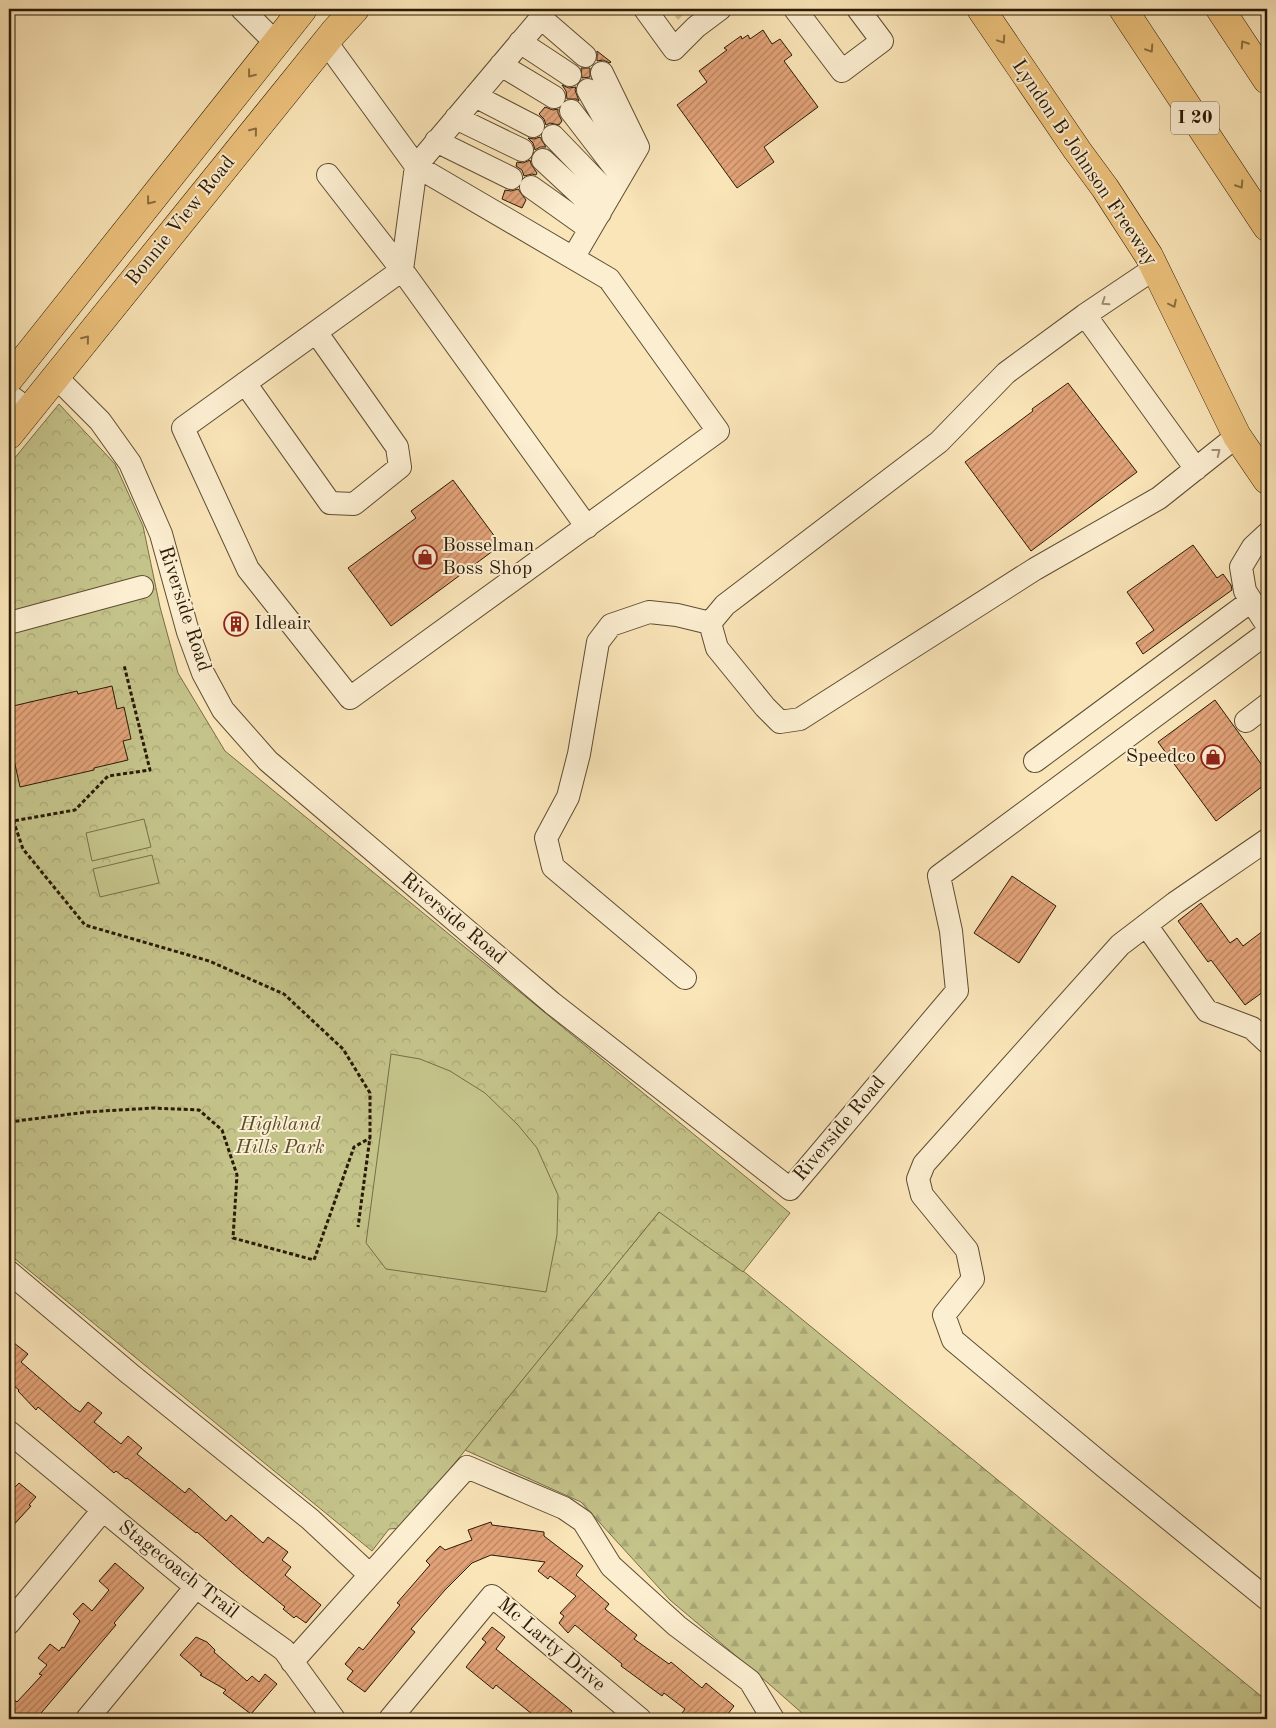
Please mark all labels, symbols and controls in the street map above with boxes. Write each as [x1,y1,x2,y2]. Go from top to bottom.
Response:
one-way arrow [996,35,1005,44]
one-way arrow [1241,41,1250,50]
one-way arrow [1144,44,1153,53]
street label: Lyndon B Johnson Freeway [1008,56,1161,270]
one-way arrow [248,68,256,77]
road number: I 20 [1171,102,1219,134]
one-way arrow [248,128,256,137]
street label: Bonnie View Road [123,152,239,290]
one-way arrow [1233,180,1243,189]
one-way arrow [146,196,155,205]
one-way arrow [1102,295,1111,305]
one-way arrow [1167,299,1177,308]
one-way arrow [81,336,89,345]
one-way arrow [1211,450,1220,458]
place label: Bosselman Boss Shop [442,536,534,579]
street label: Riverside Road [154,544,214,674]
shop icon: Bosselman Boss Shop [412,544,438,570]
building icon: Idleair [223,611,249,637]
place label: Idleair [254,614,310,634]
shop icon: Speedco [1200,744,1226,770]
place label: Speedco [1126,747,1196,767]
street label: Riverside Road [397,869,509,969]
street label: Riverside Road [790,1073,890,1185]
park label: Highland Hills Park [234,1115,325,1158]
street label: Stagecoach Trail [114,1517,242,1623]
street label: Mc Larty Drive [493,1594,609,1696]

